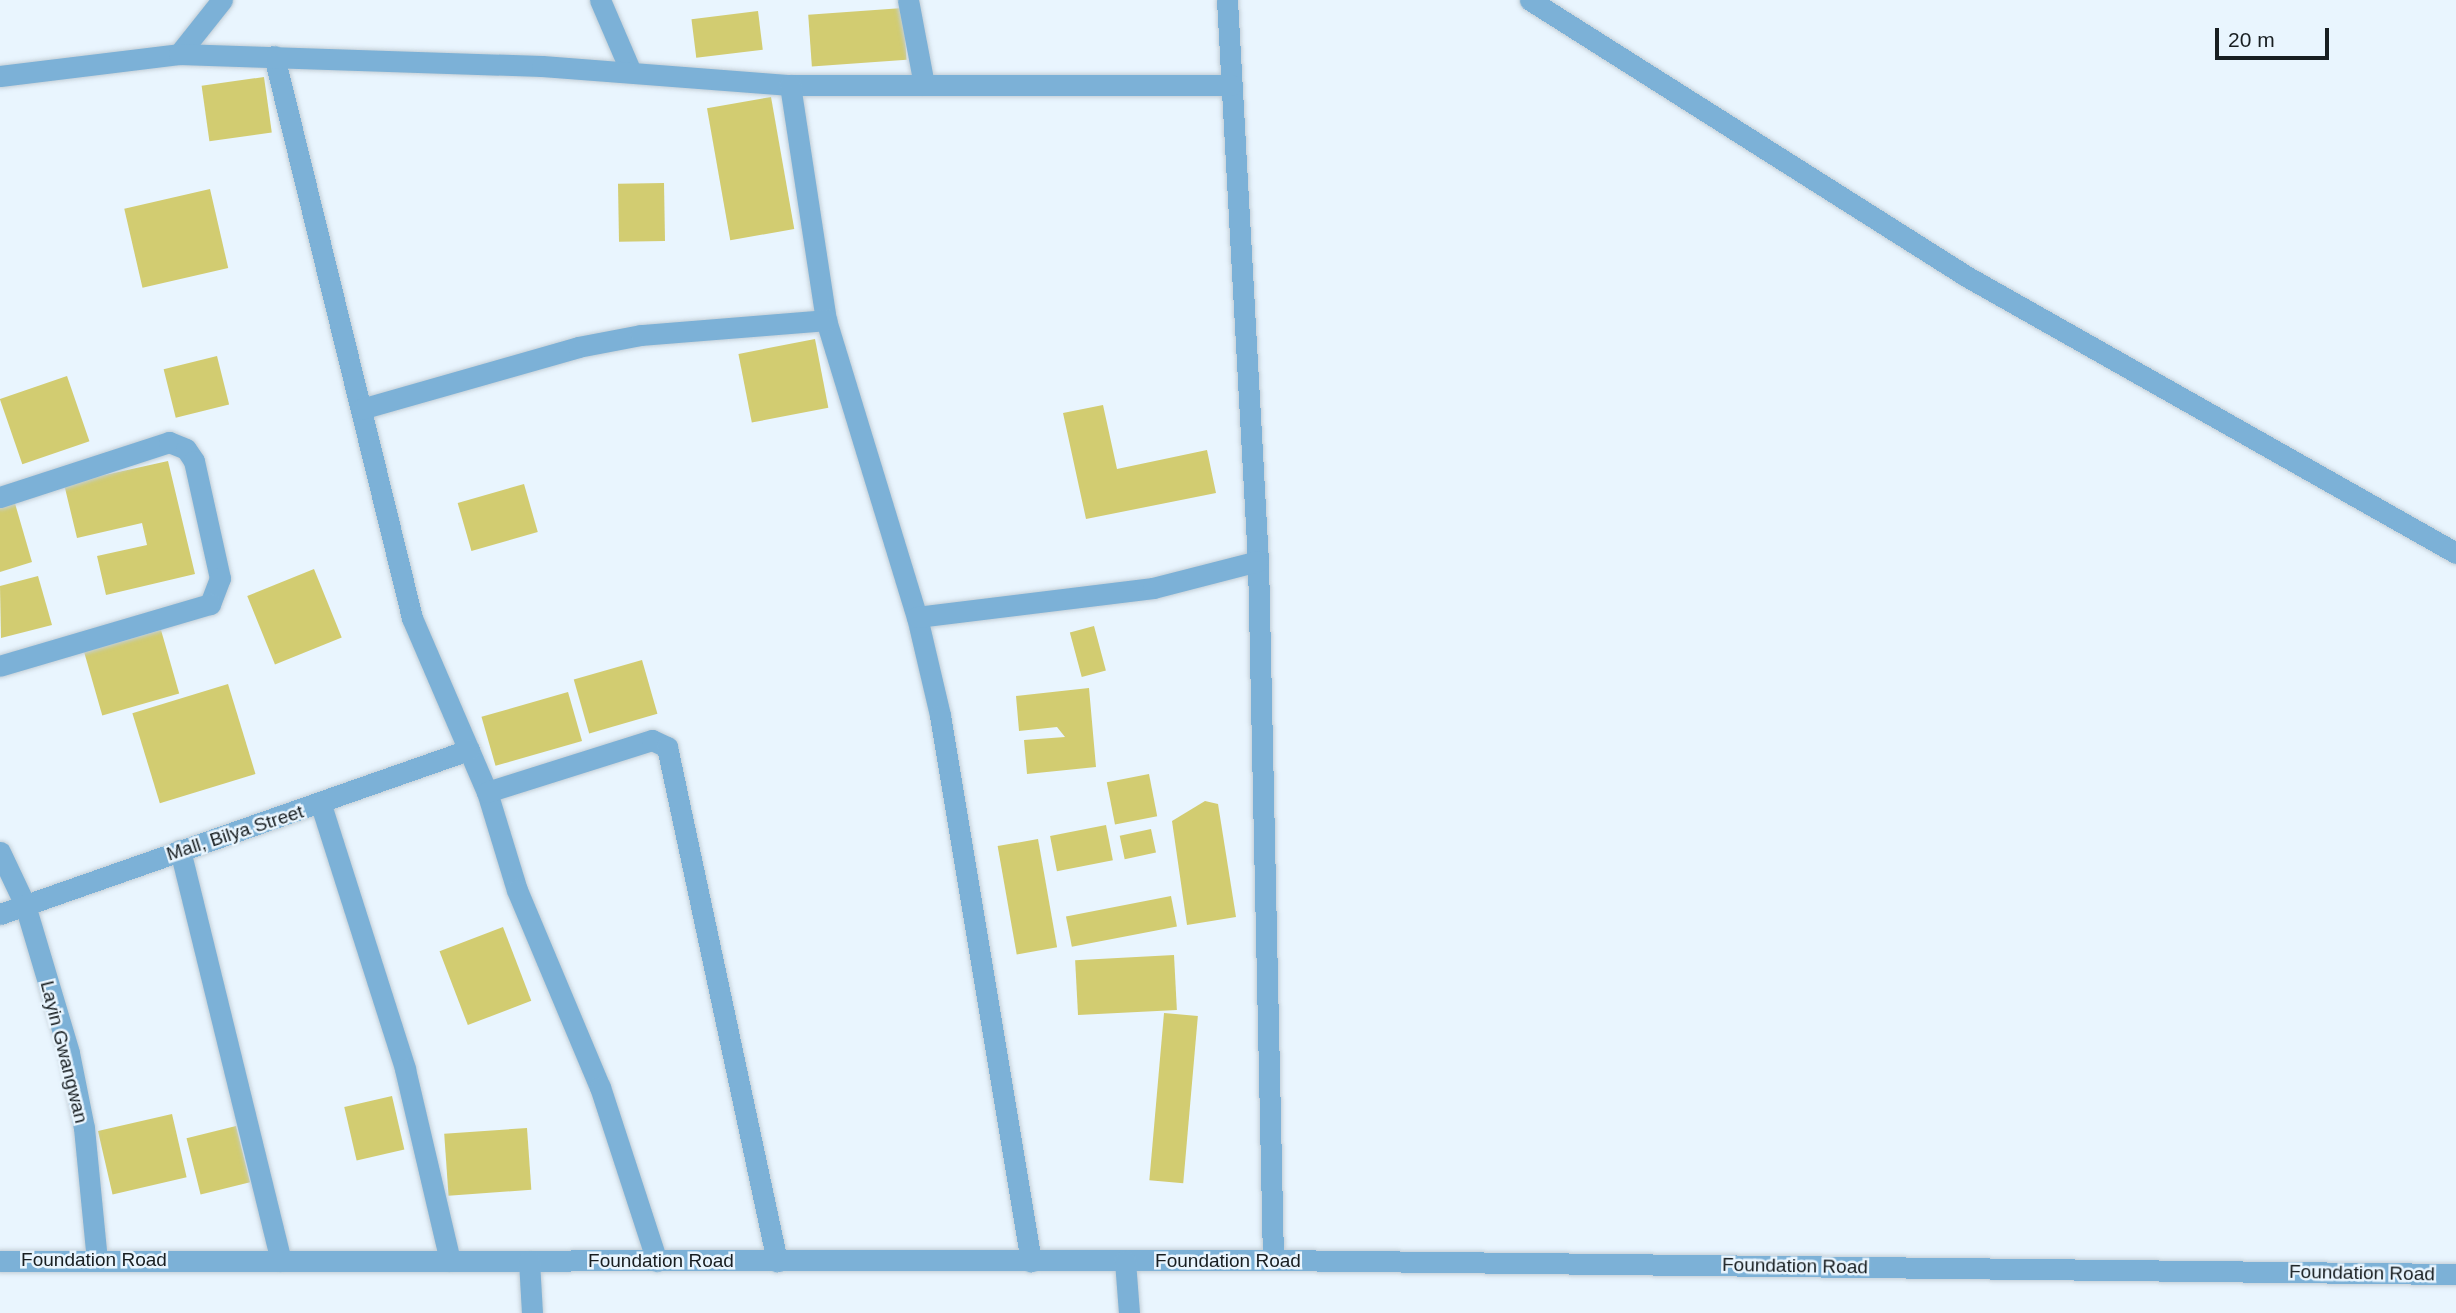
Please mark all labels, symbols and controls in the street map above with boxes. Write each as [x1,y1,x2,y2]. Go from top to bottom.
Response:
scale bar [2218,14,2332,58]
text: 20 m [2228,28,2275,51]
street label: Mall, Bilya Street [164,800,306,866]
street label: Layin Gwangwan [35,979,93,1125]
street label: Foundation Road [21,1249,167,1271]
street label: Foundation Road [588,1250,734,1272]
street label: Foundation Road [1155,1250,1301,1272]
street label: Foundation Road [1722,1253,1868,1279]
street label: Foundation Road [2289,1260,2435,1286]

